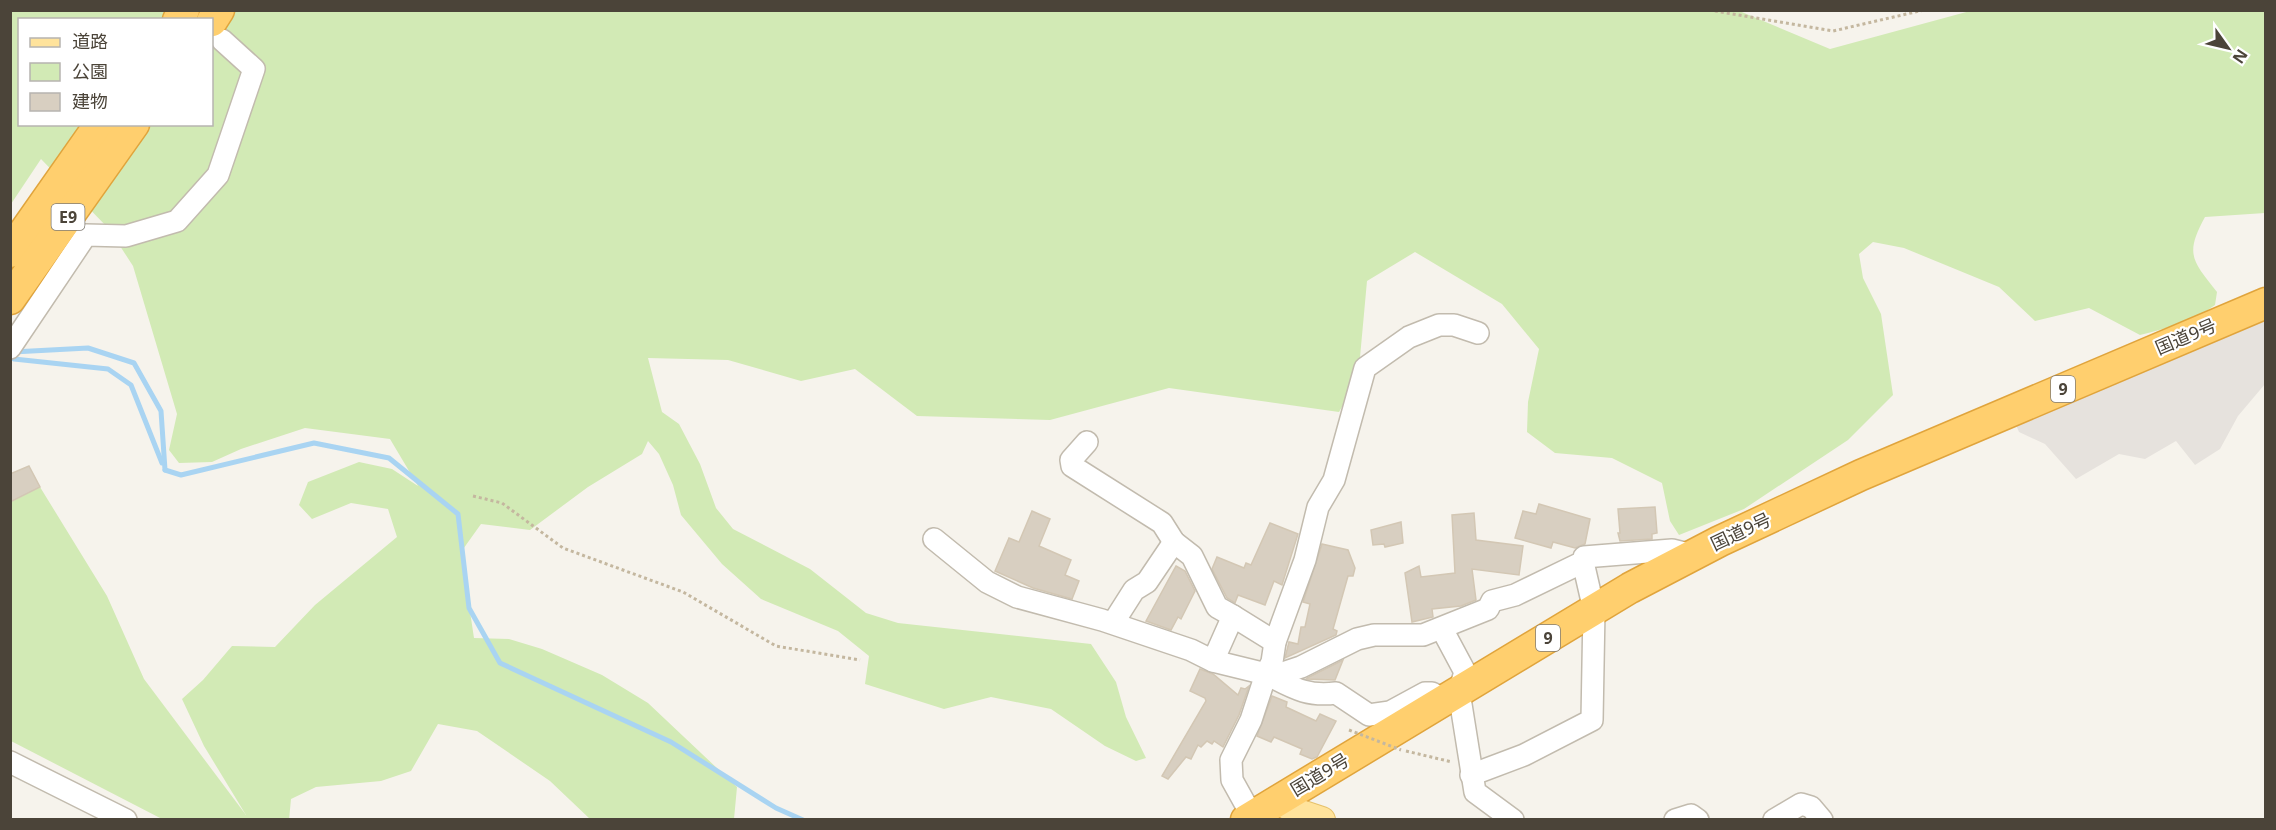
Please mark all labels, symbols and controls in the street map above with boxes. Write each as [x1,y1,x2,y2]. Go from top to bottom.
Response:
legend [18,18,213,126]
north arrow [2198,18,2258,78]
text: 道路 [72,29,108,53]
text: N [2228,45,2253,68]
text: 公園 [72,59,108,83]
text: 建物 [72,89,108,113]
road number: E9 [52,204,84,230]
street label: 国道9号 [2151,312,2220,360]
road number: 9 [2051,376,2075,402]
street label: 国道9号 [1706,507,1775,556]
road number: 9 [1536,625,1560,651]
street label: 国道9号 [1286,747,1353,801]

